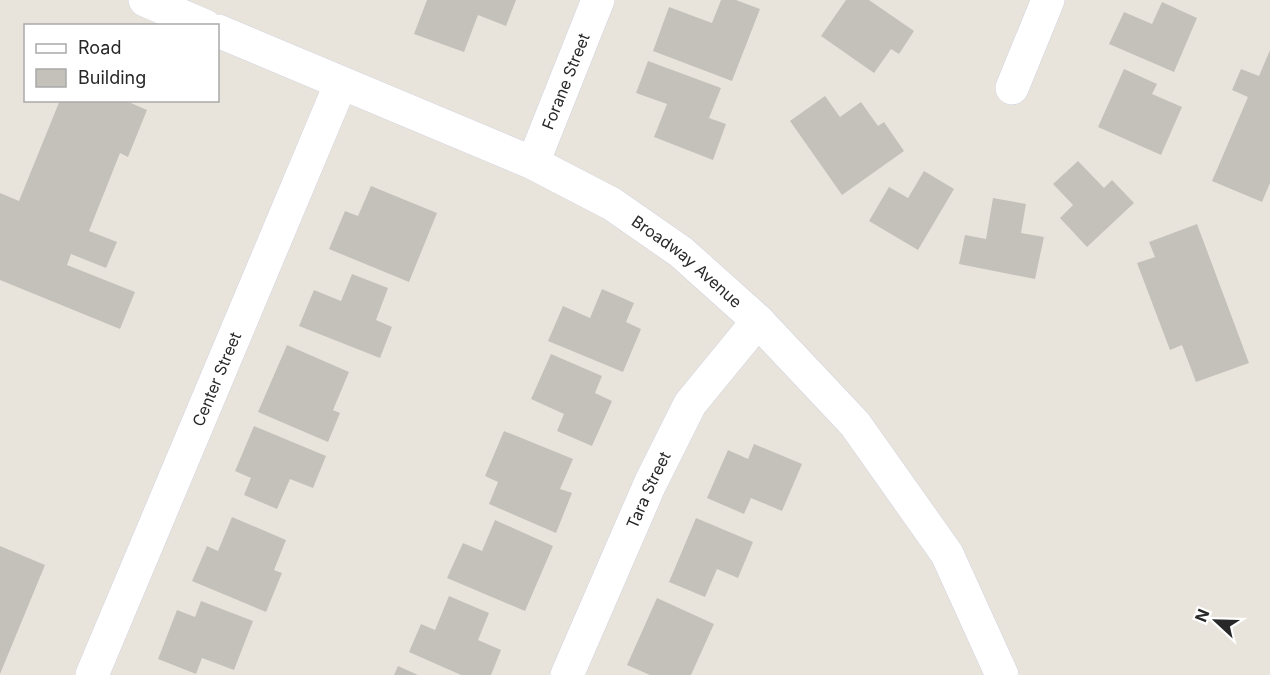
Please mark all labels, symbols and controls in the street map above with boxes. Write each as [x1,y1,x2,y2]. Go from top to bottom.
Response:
legend [24,24,219,102]
street label: Forane Street [537,30,594,132]
text: Road [78,37,121,58]
text: Building [78,67,146,88]
street label: Broadway Avenue [628,211,746,312]
street label: Center Street [188,329,245,429]
street label: Tara Street [622,448,675,532]
north arrow [1186,591,1246,651]
text: N [1191,606,1214,625]

